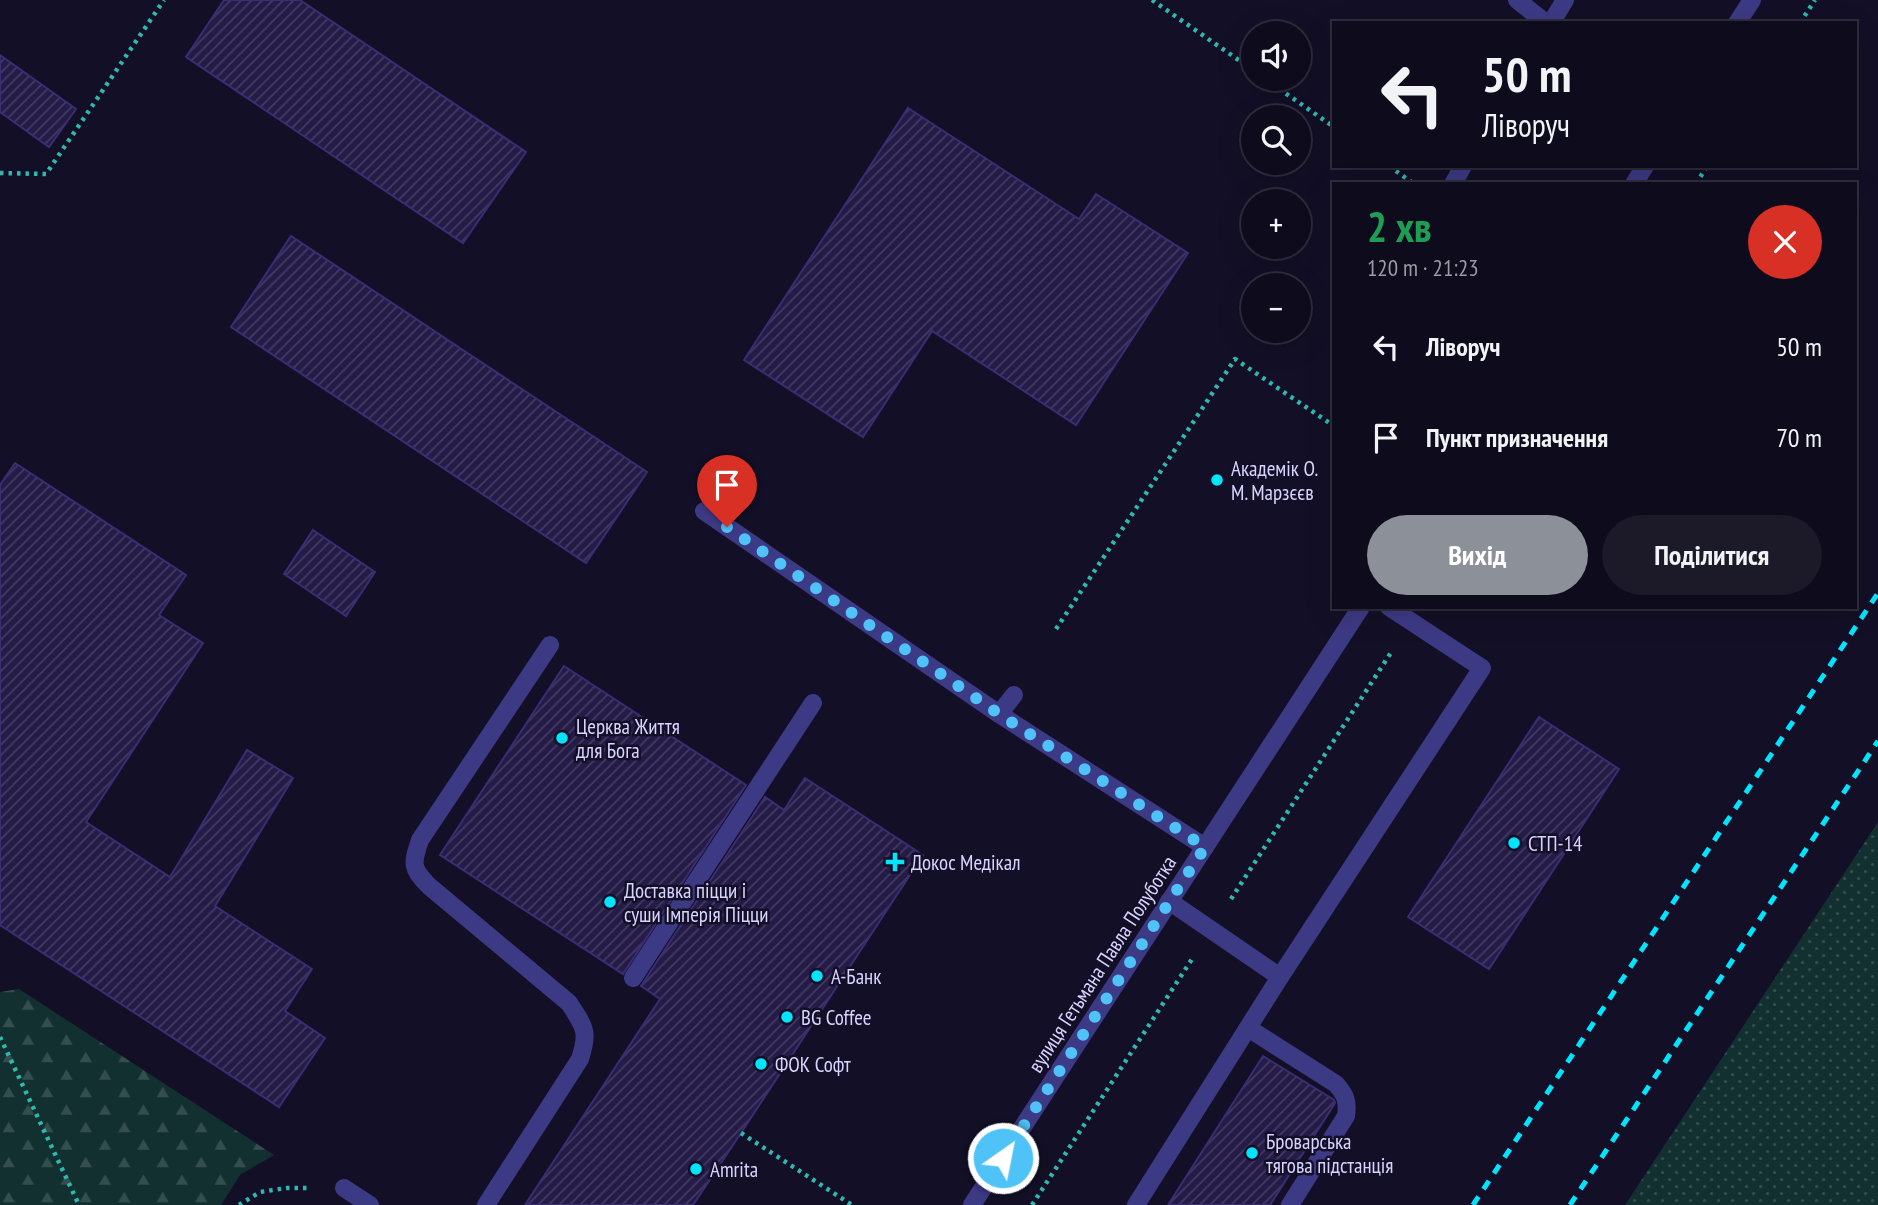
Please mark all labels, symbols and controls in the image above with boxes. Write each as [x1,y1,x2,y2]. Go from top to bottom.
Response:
map controls [1241,21,1311,343]
button: sound [1241,21,1311,91]
text: 50 m [1482,42,1571,106]
icon: left [1367,49,1458,140]
text: Ліворуч [1482,104,1570,146]
button: search [1241,105,1311,175]
button: + [1241,189,1311,259]
text: 2 хв [1367,199,1432,254]
button: close [1748,205,1822,279]
text: 120 m · 21:23 [1367,253,1479,282]
button: − [1241,273,1311,343]
icon: left [1367,328,1405,366]
text: Ліворуч [1426,330,1500,363]
text: 50 m [1776,330,1822,363]
icon: arrive [1367,419,1405,457]
text: Пункт призначення [1426,421,1608,454]
text: 70 m [1776,421,1822,454]
pin [697,455,757,527]
place label: Академік О. М. Марзєєв [1231,455,1318,506]
icon: arrive [708,466,746,504]
marker: Академік О. М. Марзєєв [1209,472,1225,488]
button: Вихід [1367,515,1588,595]
button: Поділитися [1602,515,1822,595]
place label: Церква Життя для Бога [576,713,680,764]
marker: Церква Життя для Бога [554,730,570,746]
place label: СТП-14 [1528,830,1583,857]
marker: СТП-14 [1506,835,1522,851]
place label: Докос Медікал [911,849,1021,876]
street label: вулиця Гетьмана Павла Полуботка [1022,851,1182,1077]
marker: Докос Медікал [885,852,905,872]
place label: Доставка піцци і суши Імперія Піцци [624,877,768,928]
marker: Доставка піцци і суши Імперія Піцци [602,894,618,910]
place label: А-Банк [831,963,881,990]
marker: А-Банк [809,968,825,984]
place label: BG Coffee [801,1004,871,1031]
marker: BG Coffee [779,1009,795,1025]
place label: ФОК Софт [775,1051,851,1078]
marker: ФОК Софт [753,1056,769,1072]
position arrow [966,1121,1040,1195]
place label: Броварська тягова підстанція [1266,1128,1393,1179]
marker: Броварська тягова підстанція [1244,1145,1260,1161]
place label: Amrita [710,1156,758,1183]
marker: Amrita [688,1161,704,1177]

